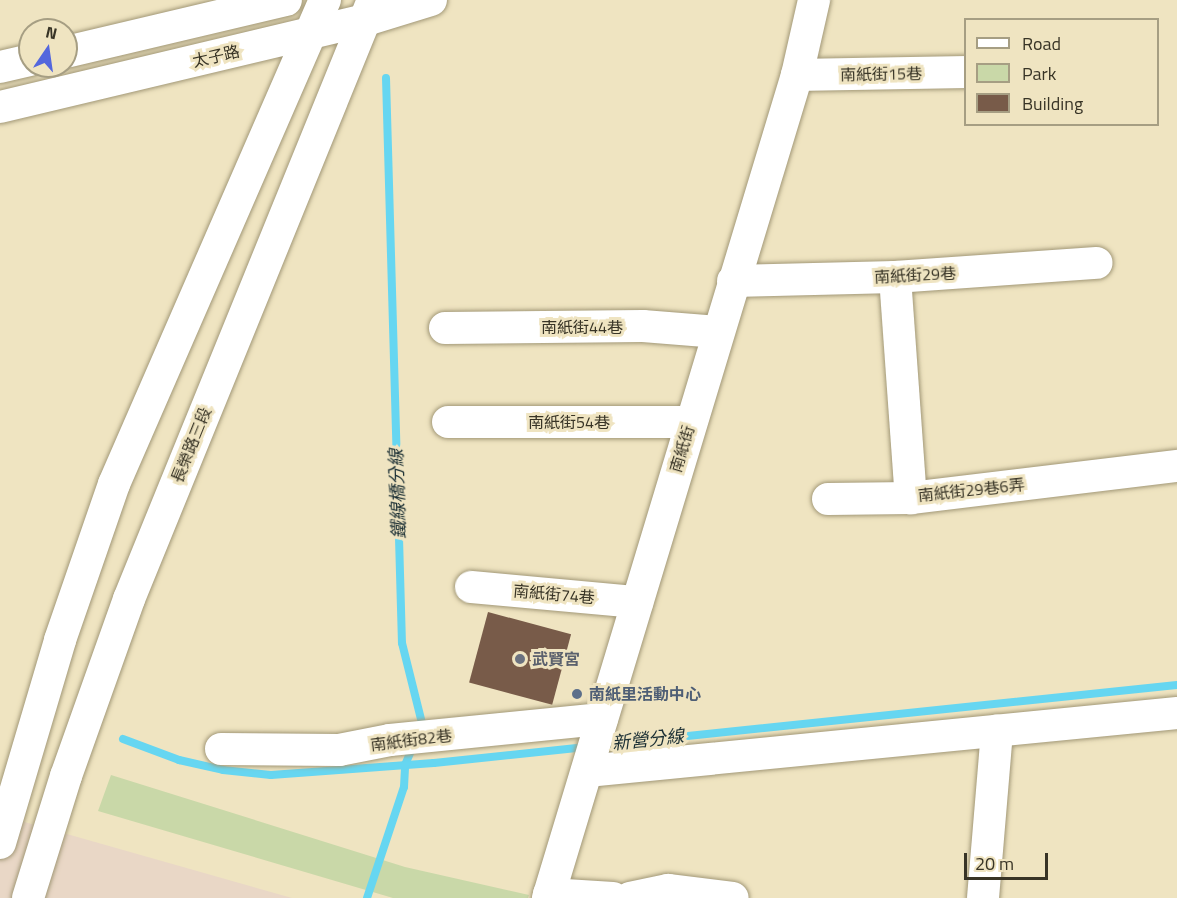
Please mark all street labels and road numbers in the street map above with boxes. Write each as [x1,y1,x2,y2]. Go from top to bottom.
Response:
street label: 太子路 [190,41,242,71]
street label: 南紙街15巷 [840,64,922,84]
street label: 南紙街29巷 [874,263,956,287]
street label: 南紙街44巷 [541,317,623,337]
street label: 長榮路三段 [167,404,215,486]
street label: 南紙街54巷 [528,412,610,432]
street label: 南紙街 [666,423,698,475]
street label: 南紙街29巷6弄 [917,475,1025,505]
street label: 南紙街74巷 [512,581,596,607]
street label: 南紙街82巷 [369,725,453,755]

